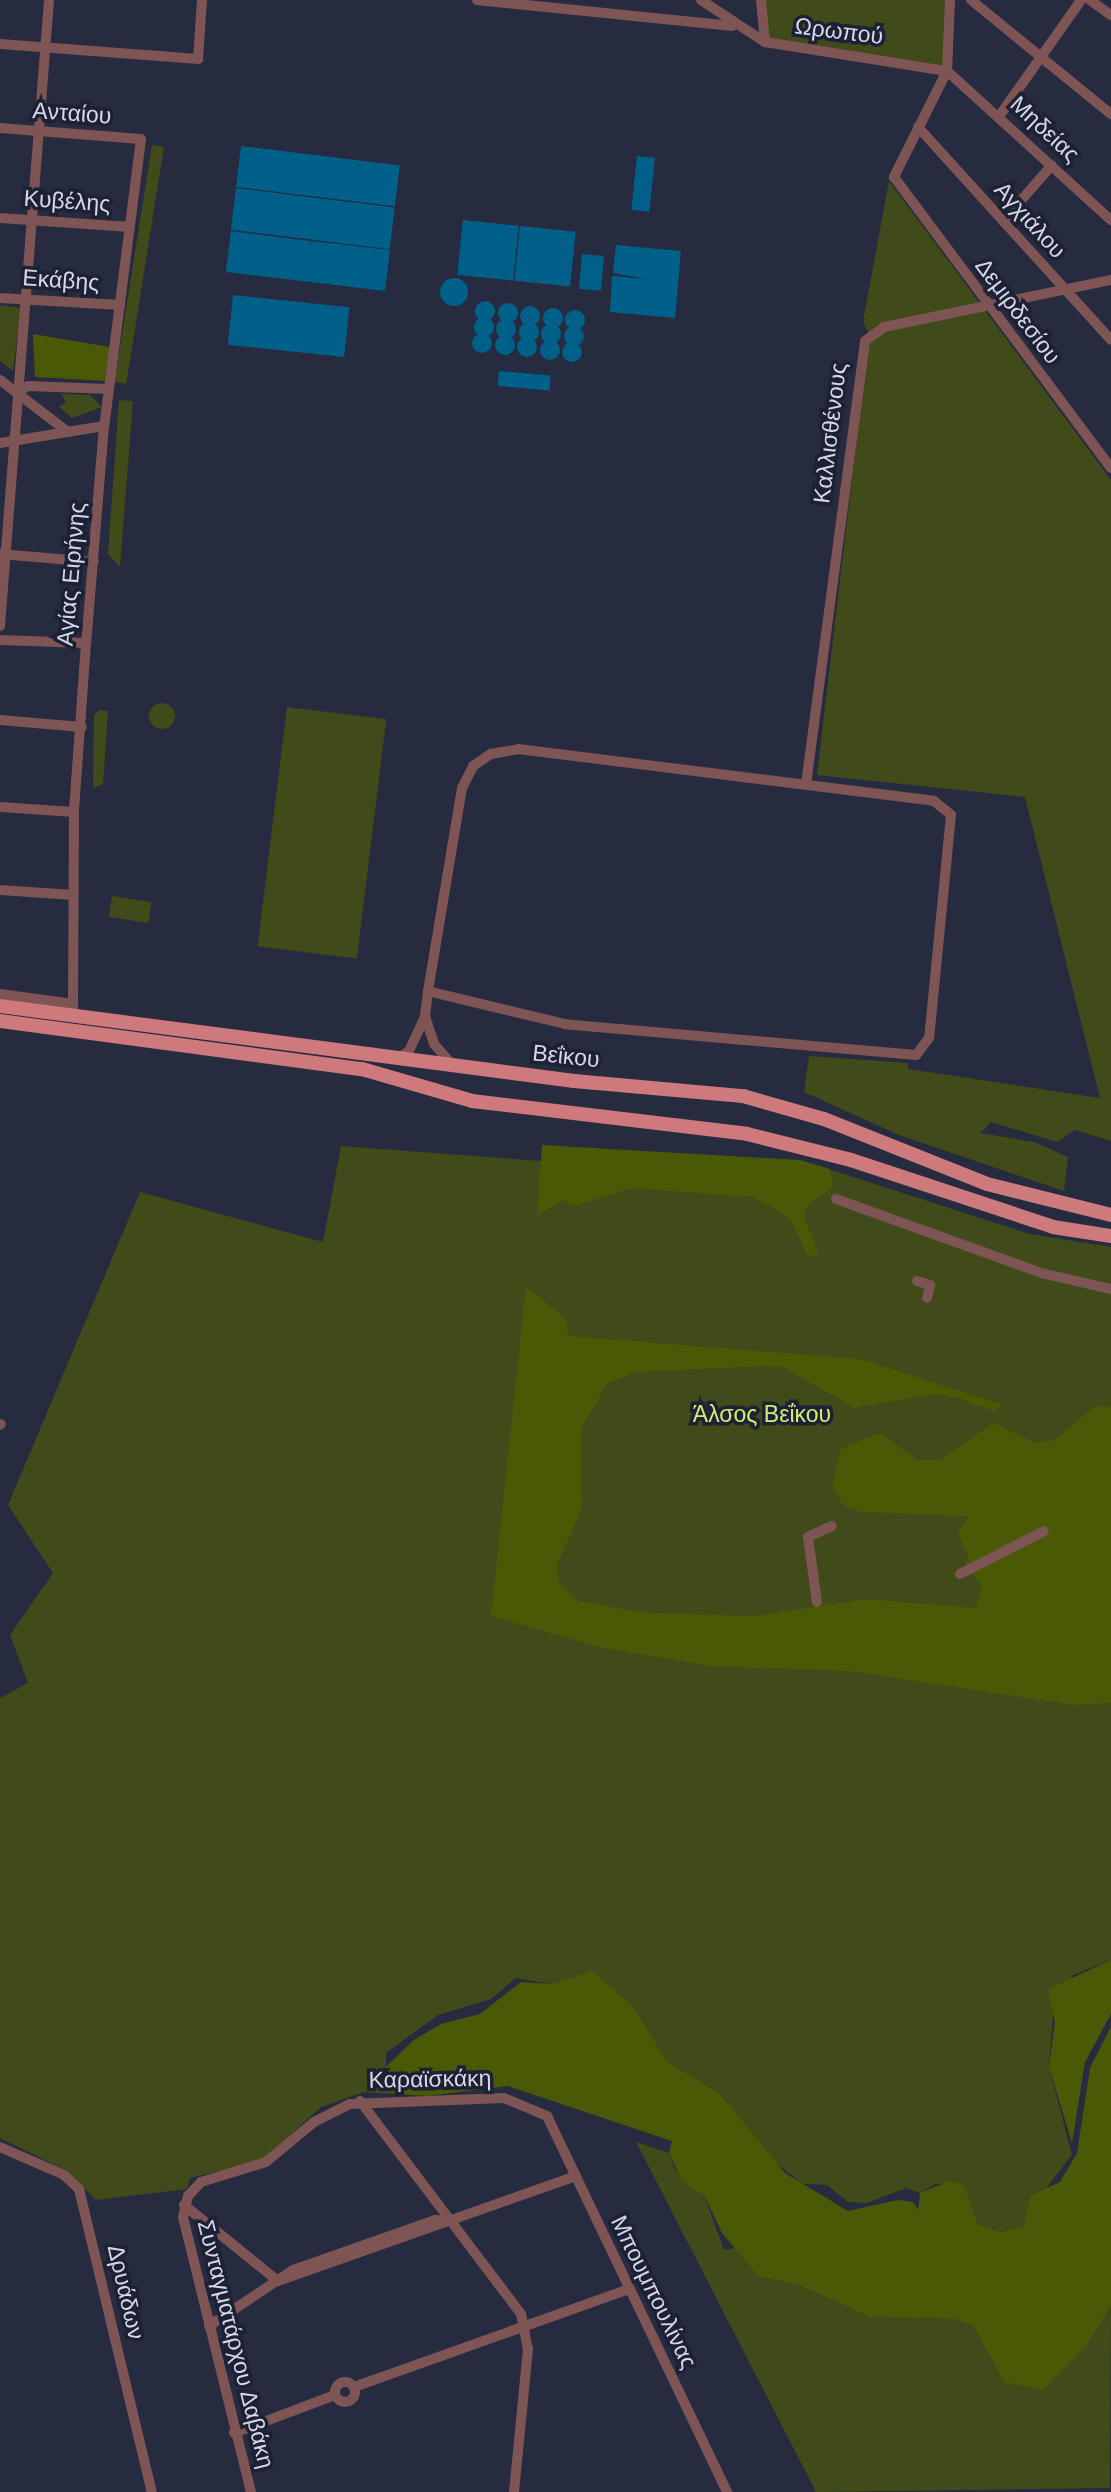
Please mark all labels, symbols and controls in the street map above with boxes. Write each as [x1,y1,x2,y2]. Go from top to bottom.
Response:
street label: Ωρωπού [793,12,885,50]
street label: Μηδείας [1005,90,1085,168]
street label: Ανταίου [32,96,112,130]
street label: Αγχιάλου [988,176,1072,264]
street label: Κυβέλης [23,184,111,218]
street label: Δεμιρδεσίου [969,253,1067,369]
street label: Εκάβης [22,264,100,296]
street label: Καλλισθένους [808,361,852,505]
street label: Αγίας Ειρήνης [51,501,91,647]
street label: Βεΐκου [531,1039,601,1073]
park label: Άλσος Βεΐκου [693,1400,831,1428]
street label: Καραϊσκάκη [368,2064,492,2094]
street label: Μπουμπουλίνας [605,2211,703,2373]
street label: Συνταγματάρχου Δαβάκη [192,2216,280,2472]
street label: Δρυάδων [102,2242,150,2342]

